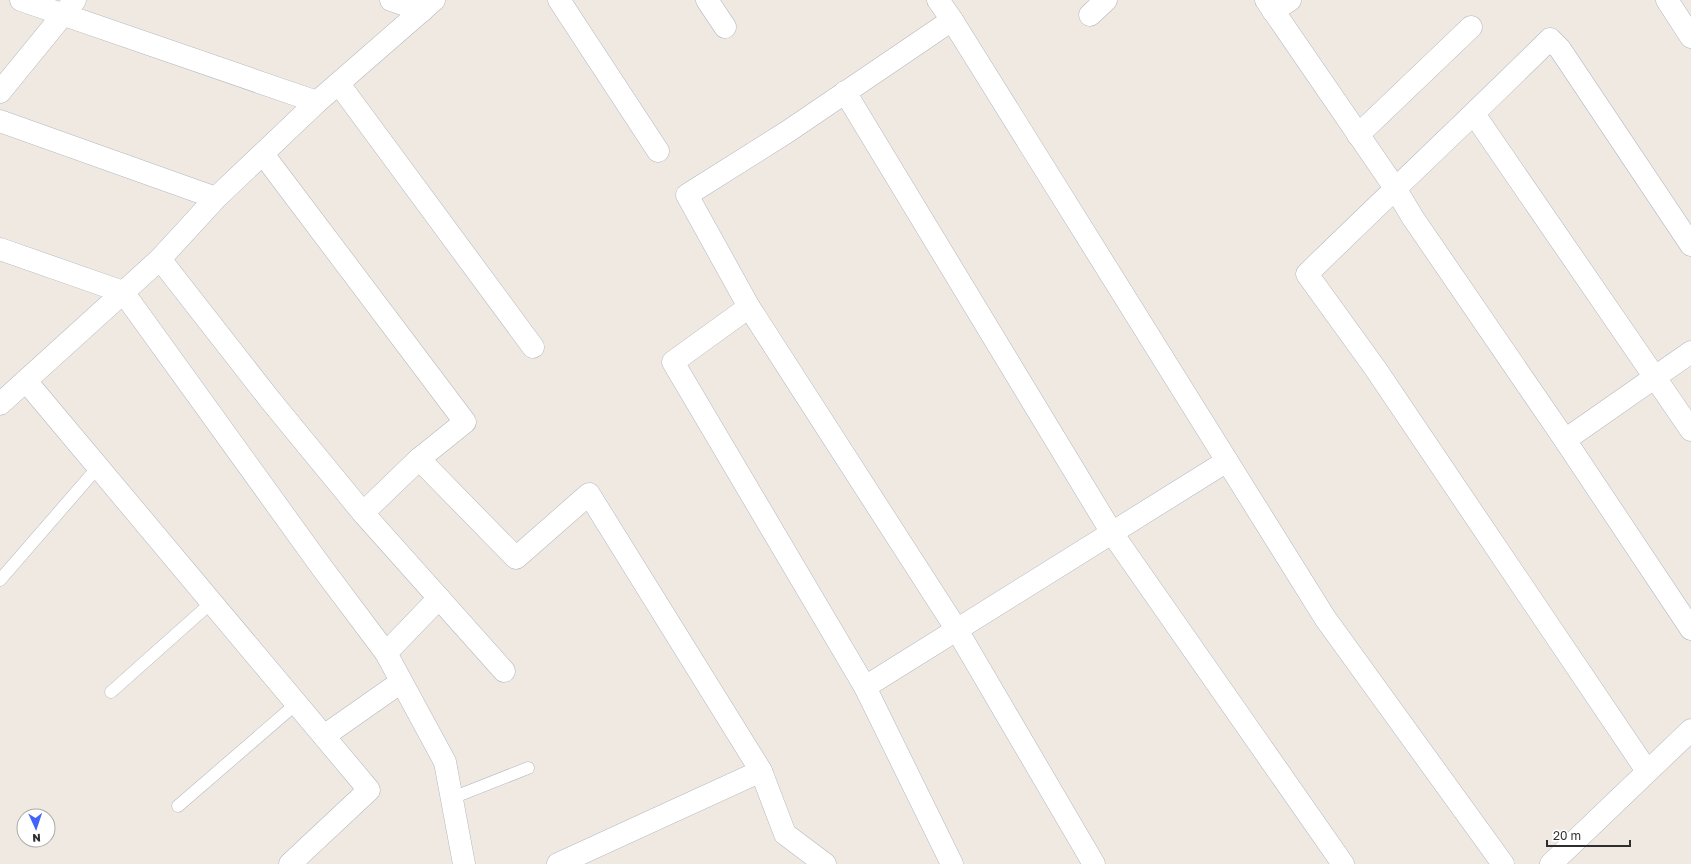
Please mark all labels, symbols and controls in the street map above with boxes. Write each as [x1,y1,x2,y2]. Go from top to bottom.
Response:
north arrow [16,808,56,848]
scale bar [1547,822,1630,848]
text: 20 m [1553,828,1581,843]
text: N [32,832,41,845]

